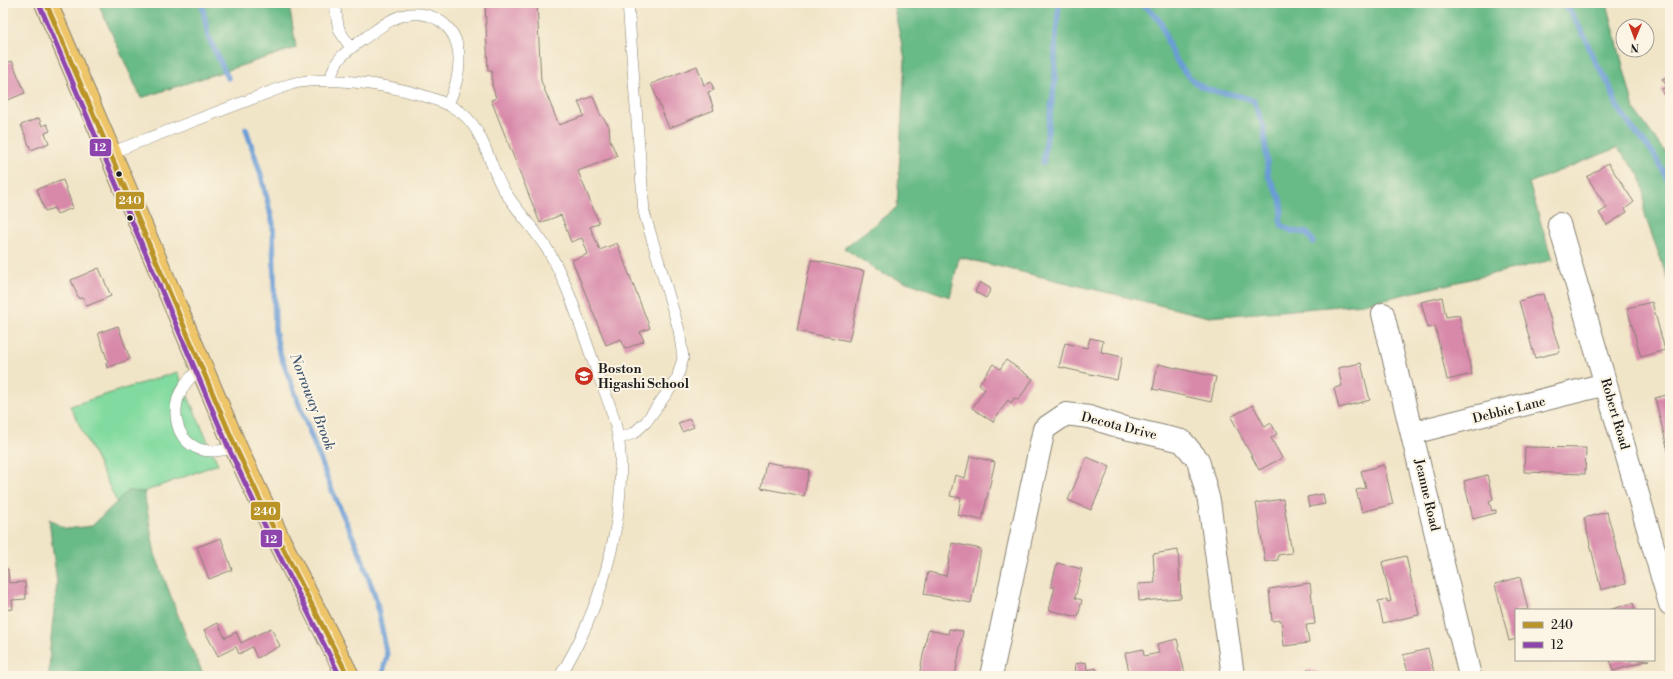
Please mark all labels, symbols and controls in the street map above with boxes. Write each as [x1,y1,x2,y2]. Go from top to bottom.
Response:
north arrow [1615,18,1655,58]
text: N [1630,40,1639,54]
line badge: 12 [89,138,112,157]
text: 12 [94,141,106,155]
unlabelled marker [114,169,124,179]
line badge: 240 [115,191,145,210]
text: 240 [119,194,141,208]
unlabelled marker [125,213,135,223]
water label: Norroway Brook [285,350,339,453]
place label: Boston Higashi School [598,361,690,392]
school or university icon: Boston Higashi School [573,365,595,387]
street label: Robert Road [1597,376,1633,452]
street label: Debbie Lane [1471,393,1548,427]
street label: Decota Drive [1079,409,1159,443]
street label: Jeanne Road [1411,456,1443,533]
line badge: 240 [250,501,281,521]
text: 240 [254,505,276,519]
line badge: 12 [260,529,283,548]
text: 12 [265,533,277,547]
legend [1515,609,1655,661]
text: 240 [1551,618,1573,633]
text: 12 [1551,638,1563,653]

